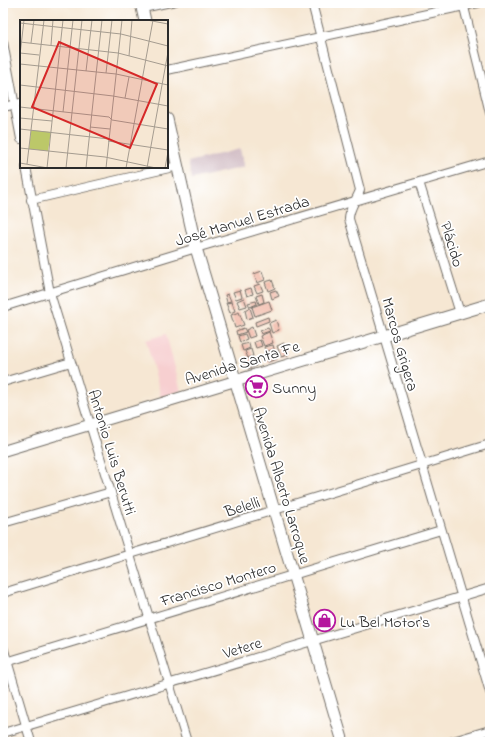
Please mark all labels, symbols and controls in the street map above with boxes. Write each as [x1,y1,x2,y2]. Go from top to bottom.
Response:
inset map [20,20,168,168]
street label: José Manuel Estrada [173,190,313,254]
street label: Plácido [433,219,469,270]
street label: Marcos Grigera [374,295,424,394]
street label: Avenida Santa Fe [182,335,304,393]
supermarket icon: Sunny [243,374,269,400]
place label: Sunny [272,377,316,401]
street label: Antonio Luis Berutti [81,387,142,518]
street label: Avenida Alberto Larroque [246,404,317,568]
street label: Belelli [221,491,263,525]
street label: Francisco Montero [157,556,279,614]
shop icon: Lu Bel Motor's [311,608,337,634]
place label: Lu Bel Motor's [340,611,430,635]
street label: Vetere [219,631,266,666]

